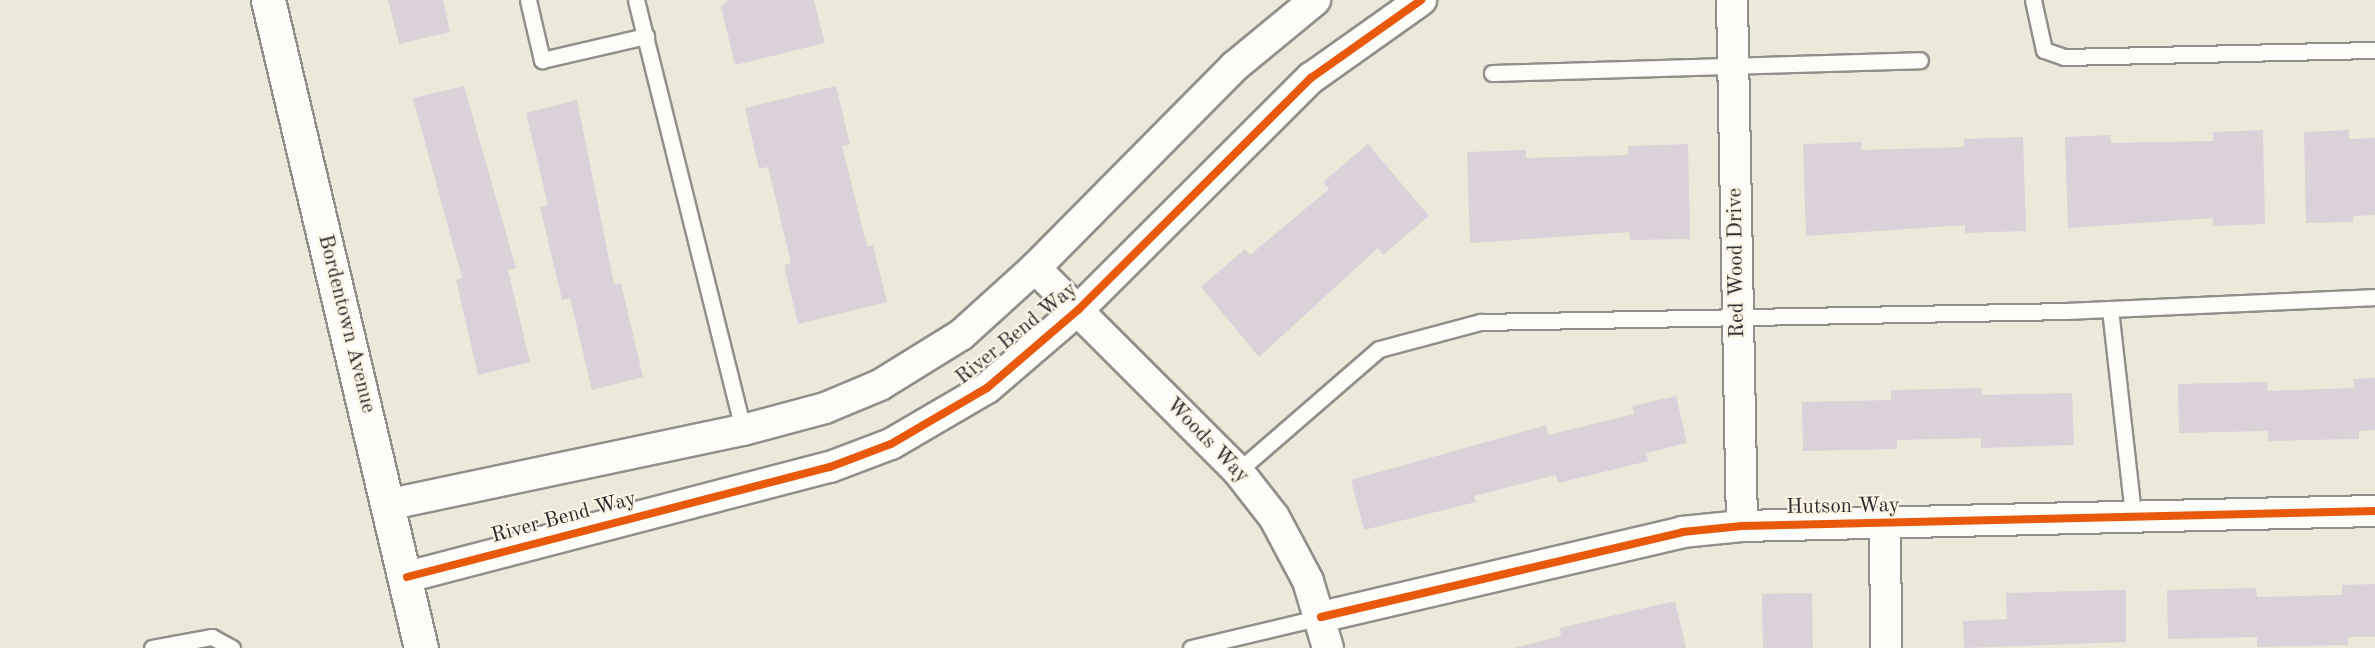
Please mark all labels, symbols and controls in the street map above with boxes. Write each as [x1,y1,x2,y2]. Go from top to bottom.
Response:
street label: Red Wood Drive [1723,188,1751,338]
street label: Bordentown Avenue [312,232,380,416]
street label: River Bend Way [951,277,1083,391]
street label: Woods Way [1160,393,1254,489]
street label: River Bend Way [489,487,639,549]
street label: Hutson Way [1786,493,1900,521]

